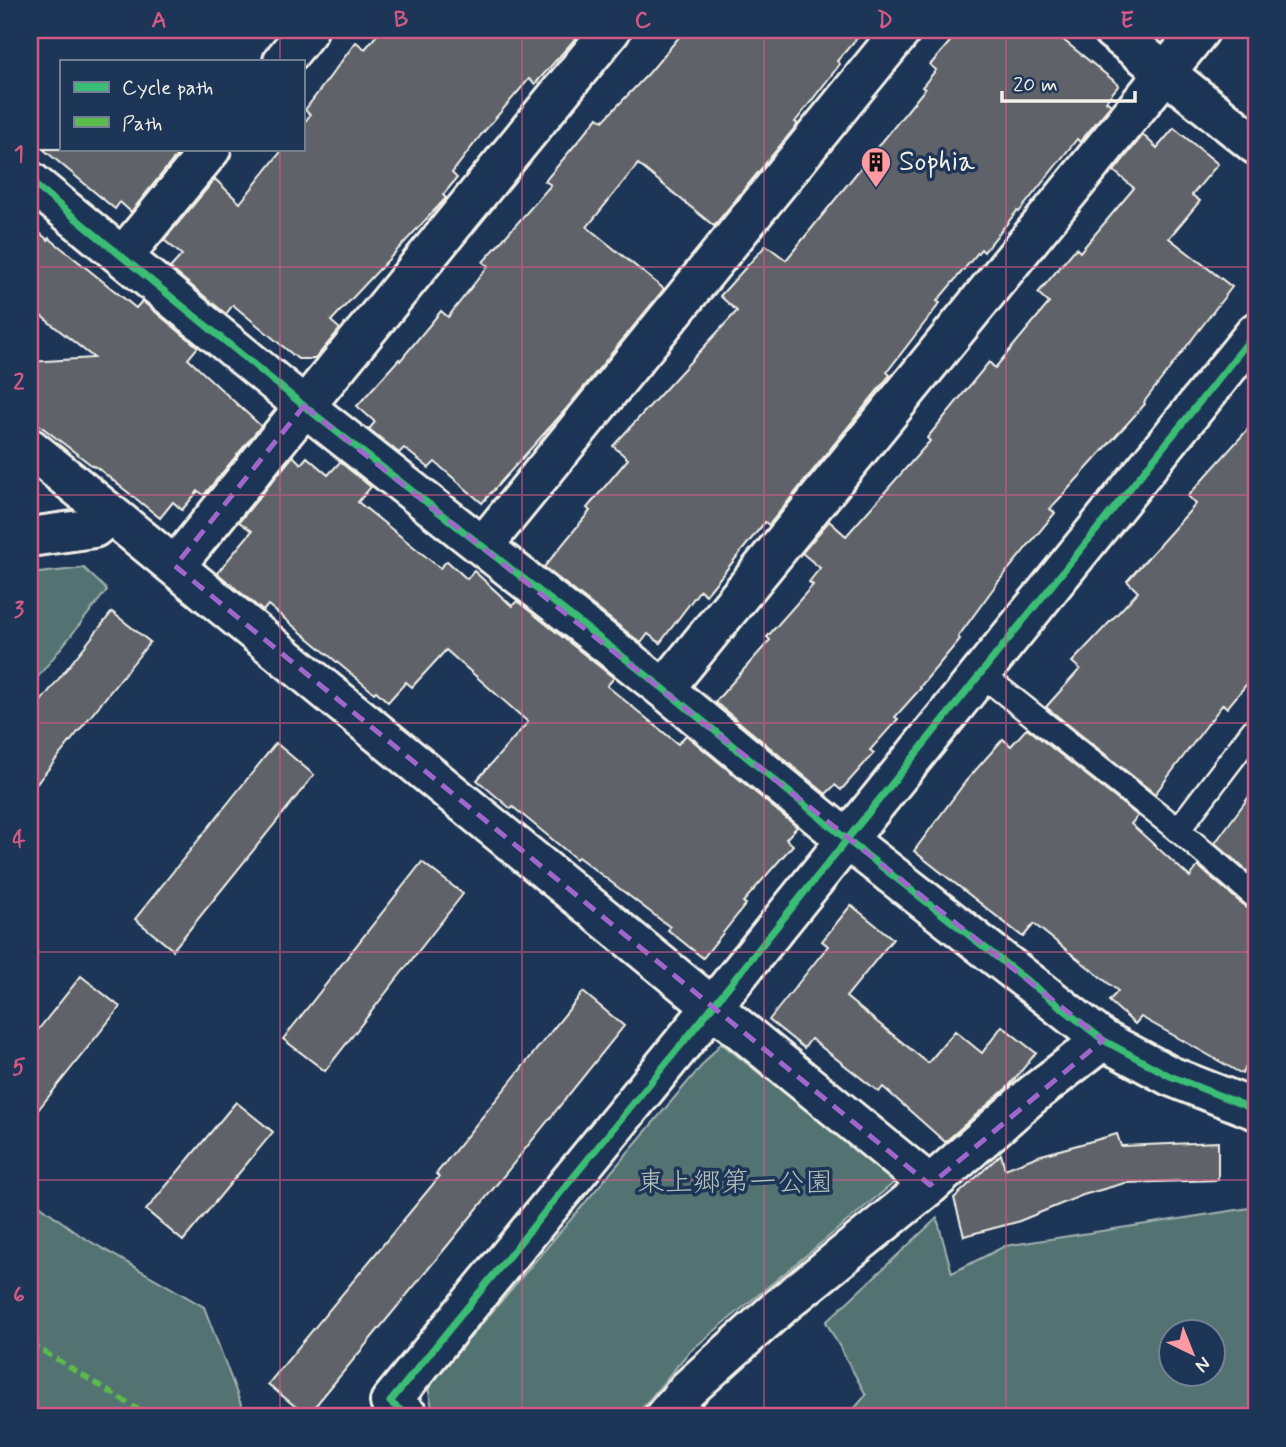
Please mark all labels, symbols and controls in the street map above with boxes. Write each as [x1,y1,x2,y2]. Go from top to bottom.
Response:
text: A [151,6,167,36]
text: B [394,6,409,36]
text: C [635,6,652,36]
text: D [877,6,893,36]
text: E [1120,6,1134,36]
legend [60,60,304,150]
scale bar [1002,60,1136,104]
text: 20 m [1013,71,1058,99]
text: Cycle path [122,74,213,102]
text: Path [122,110,162,138]
text: 1 [14,140,24,170]
place label: Sophia [899,144,975,181]
building icon: Sophia [859,145,893,189]
text: 2 [13,368,25,398]
text: 3 [14,596,25,626]
text: 4 [12,825,26,855]
text: 5 [12,1053,26,1083]
park label: 東上郷第一公園 [637,1165,833,1202]
text: 6 [13,1281,25,1311]
north arrow [1156,1318,1226,1388]
text: N [1189,1351,1216,1378]

